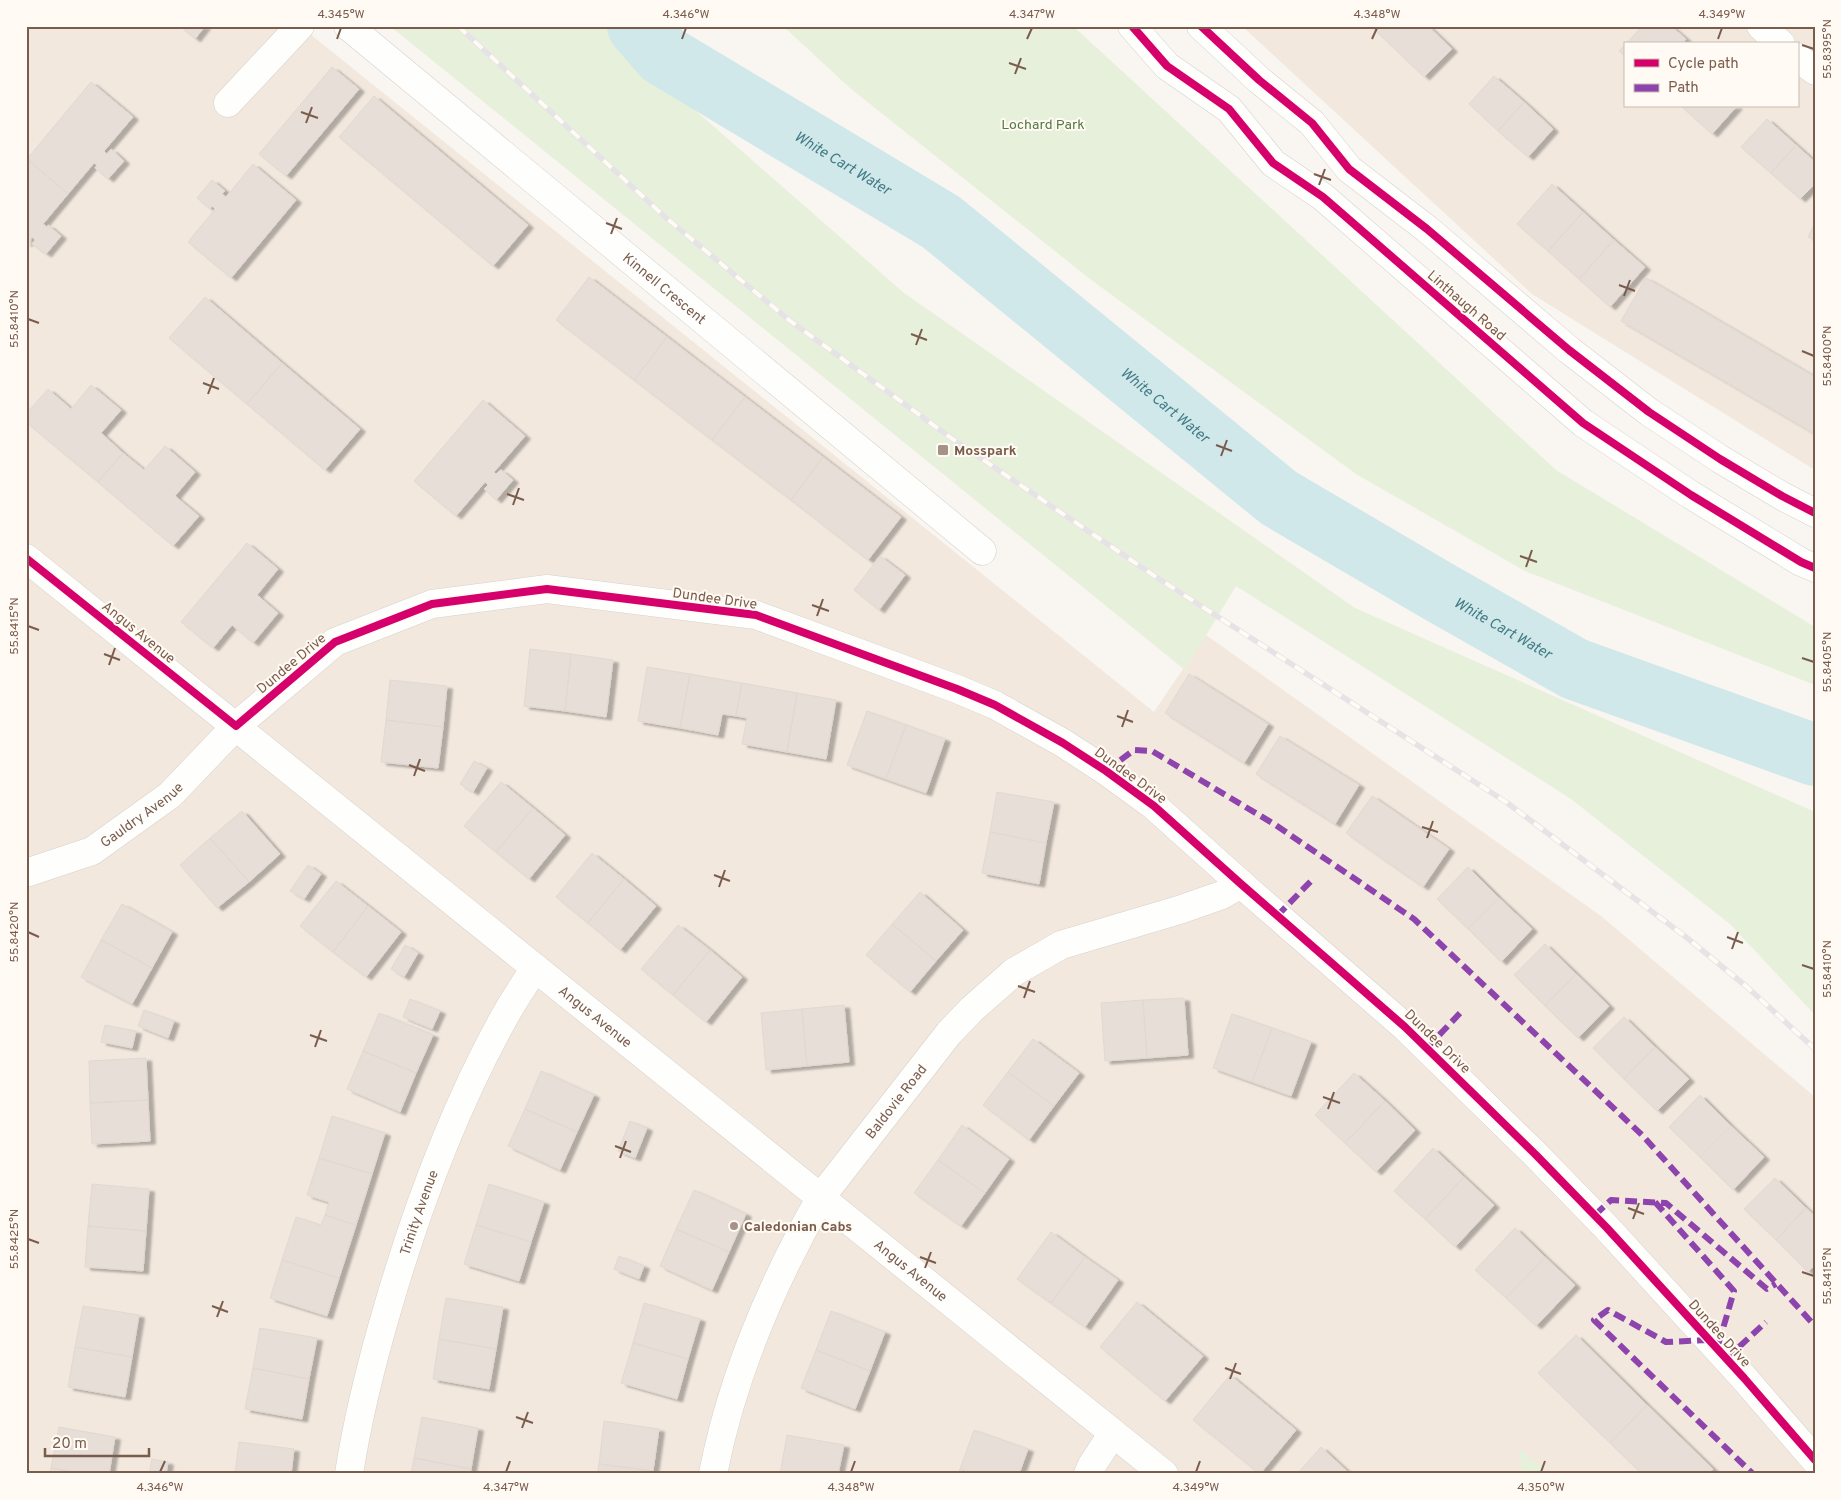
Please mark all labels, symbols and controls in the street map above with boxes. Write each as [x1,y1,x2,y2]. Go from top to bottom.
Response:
text: 4.345°W [317,7,365,23]
text: 4.346°W [663,7,709,23]
text: 4.347°W [1009,7,1055,23]
text: 4.348°W [1353,7,1401,23]
text: 4.349°W [1699,7,1745,23]
text: 55.8395°N [1820,19,1836,79]
legend [1624,42,1798,108]
text: Cycle path [1668,55,1739,74]
text: Path [1668,79,1699,98]
park label: Lochard Park [1001,117,1085,134]
water label: White Cart Water [790,128,895,201]
street label: Kinnell Crescent [619,250,709,329]
street label: Linthaugh Road [1423,267,1509,345]
text: 55.8410°N [7,290,23,348]
text: 55.8400°N [1820,325,1836,387]
water label: White Cart Water [1116,364,1214,449]
marker: Mosspark [936,443,950,457]
place label: Mosspark [954,443,1017,460]
street label: Dundee Drive [671,585,758,614]
water label: White Cart Water [1450,594,1556,665]
text: 55.8415°N [7,597,23,655]
street label: Angus Avenue [98,598,178,668]
street label: Dundee Drive [254,630,330,698]
text: 55.8405°N [1820,632,1836,692]
street label: Dundee Drive [1091,744,1170,808]
street label: Gauldry Avenue [98,779,188,852]
text: 55.8420°N [7,902,23,962]
text: 55.8410°N [1820,940,1836,998]
street label: Angus Avenue [554,983,635,1052]
street label: Dundee Drive [1400,1006,1474,1078]
street label: Baldovie Road [862,1062,931,1143]
street label: Trinity Avenue [397,1168,443,1258]
text: 55.8425°N [7,1209,23,1269]
place label: Caledonian Cabs [744,1219,852,1236]
marker: Caledonian Cabs [728,1220,740,1232]
street label: Angus Avenue [870,1237,950,1306]
text: 55.8415°N [1820,1247,1836,1305]
street label: Dundee Drive [1684,1297,1754,1371]
scale bar [45,1425,149,1457]
text: 20 m [52,1435,87,1454]
text: 4.346°W [137,1480,183,1496]
text: 4.347°W [483,1480,529,1496]
text: 4.348°W [827,1480,875,1496]
text: 4.349°W [1173,1480,1219,1496]
text: 4.350°W [1517,1480,1565,1496]

